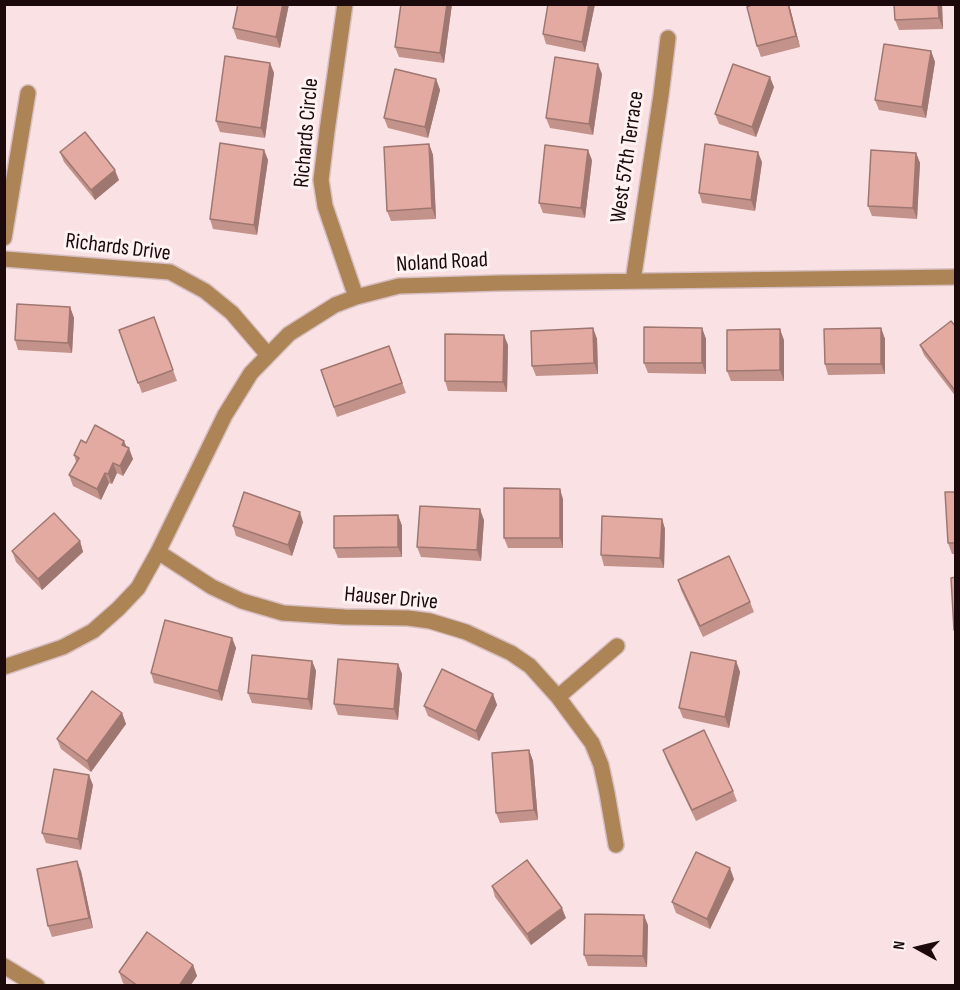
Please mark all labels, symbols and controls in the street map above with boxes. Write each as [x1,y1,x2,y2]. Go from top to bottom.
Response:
street label: Richards Circle [289,77,325,189]
street label: West 57th Terrace [606,89,650,225]
street label: Richards Drive [64,228,172,268]
street label: Noland Road [396,247,488,279]
street label: Hauser Drive [343,582,439,616]
north arrow [888,918,948,978]
text: N [890,940,910,951]

